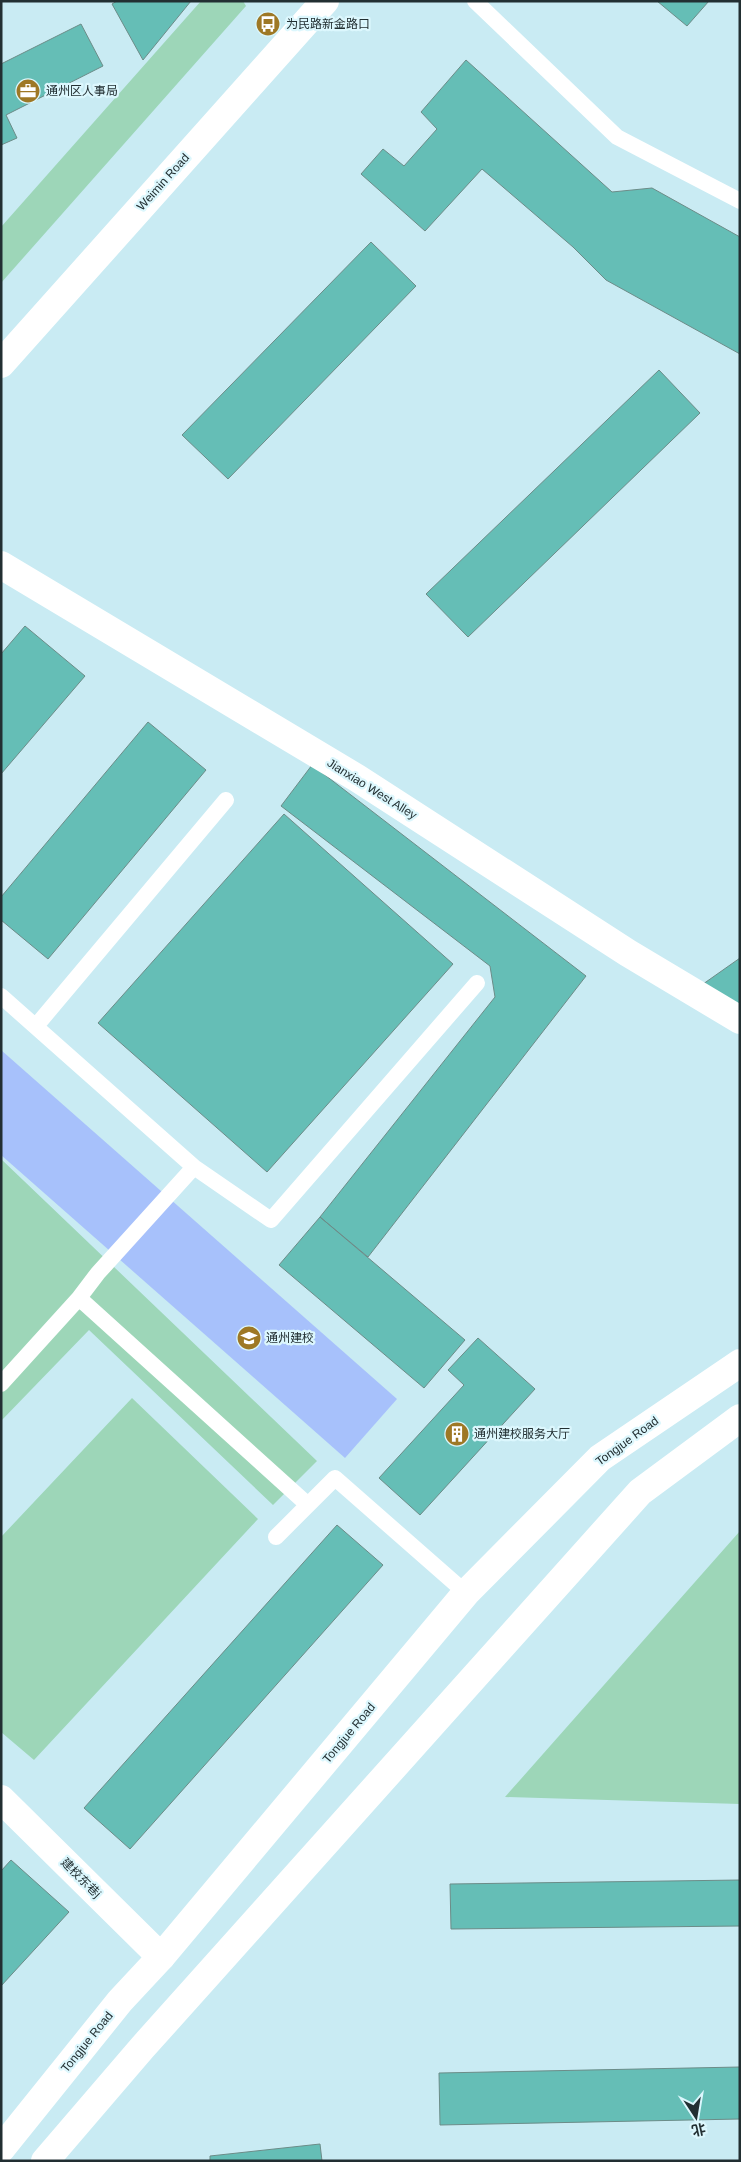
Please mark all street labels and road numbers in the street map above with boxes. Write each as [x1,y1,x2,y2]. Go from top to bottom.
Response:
street label: Weimin Road [134,151,192,213]
street label: Jianxiao West Alley [325,756,419,822]
street label: Tongjue Road [593,1414,661,1468]
street label: Tongjue Road [320,1700,378,1766]
street label: 建校东巷j [58,1855,104,1901]
street label: Tongjue Road [58,2009,116,2075]

